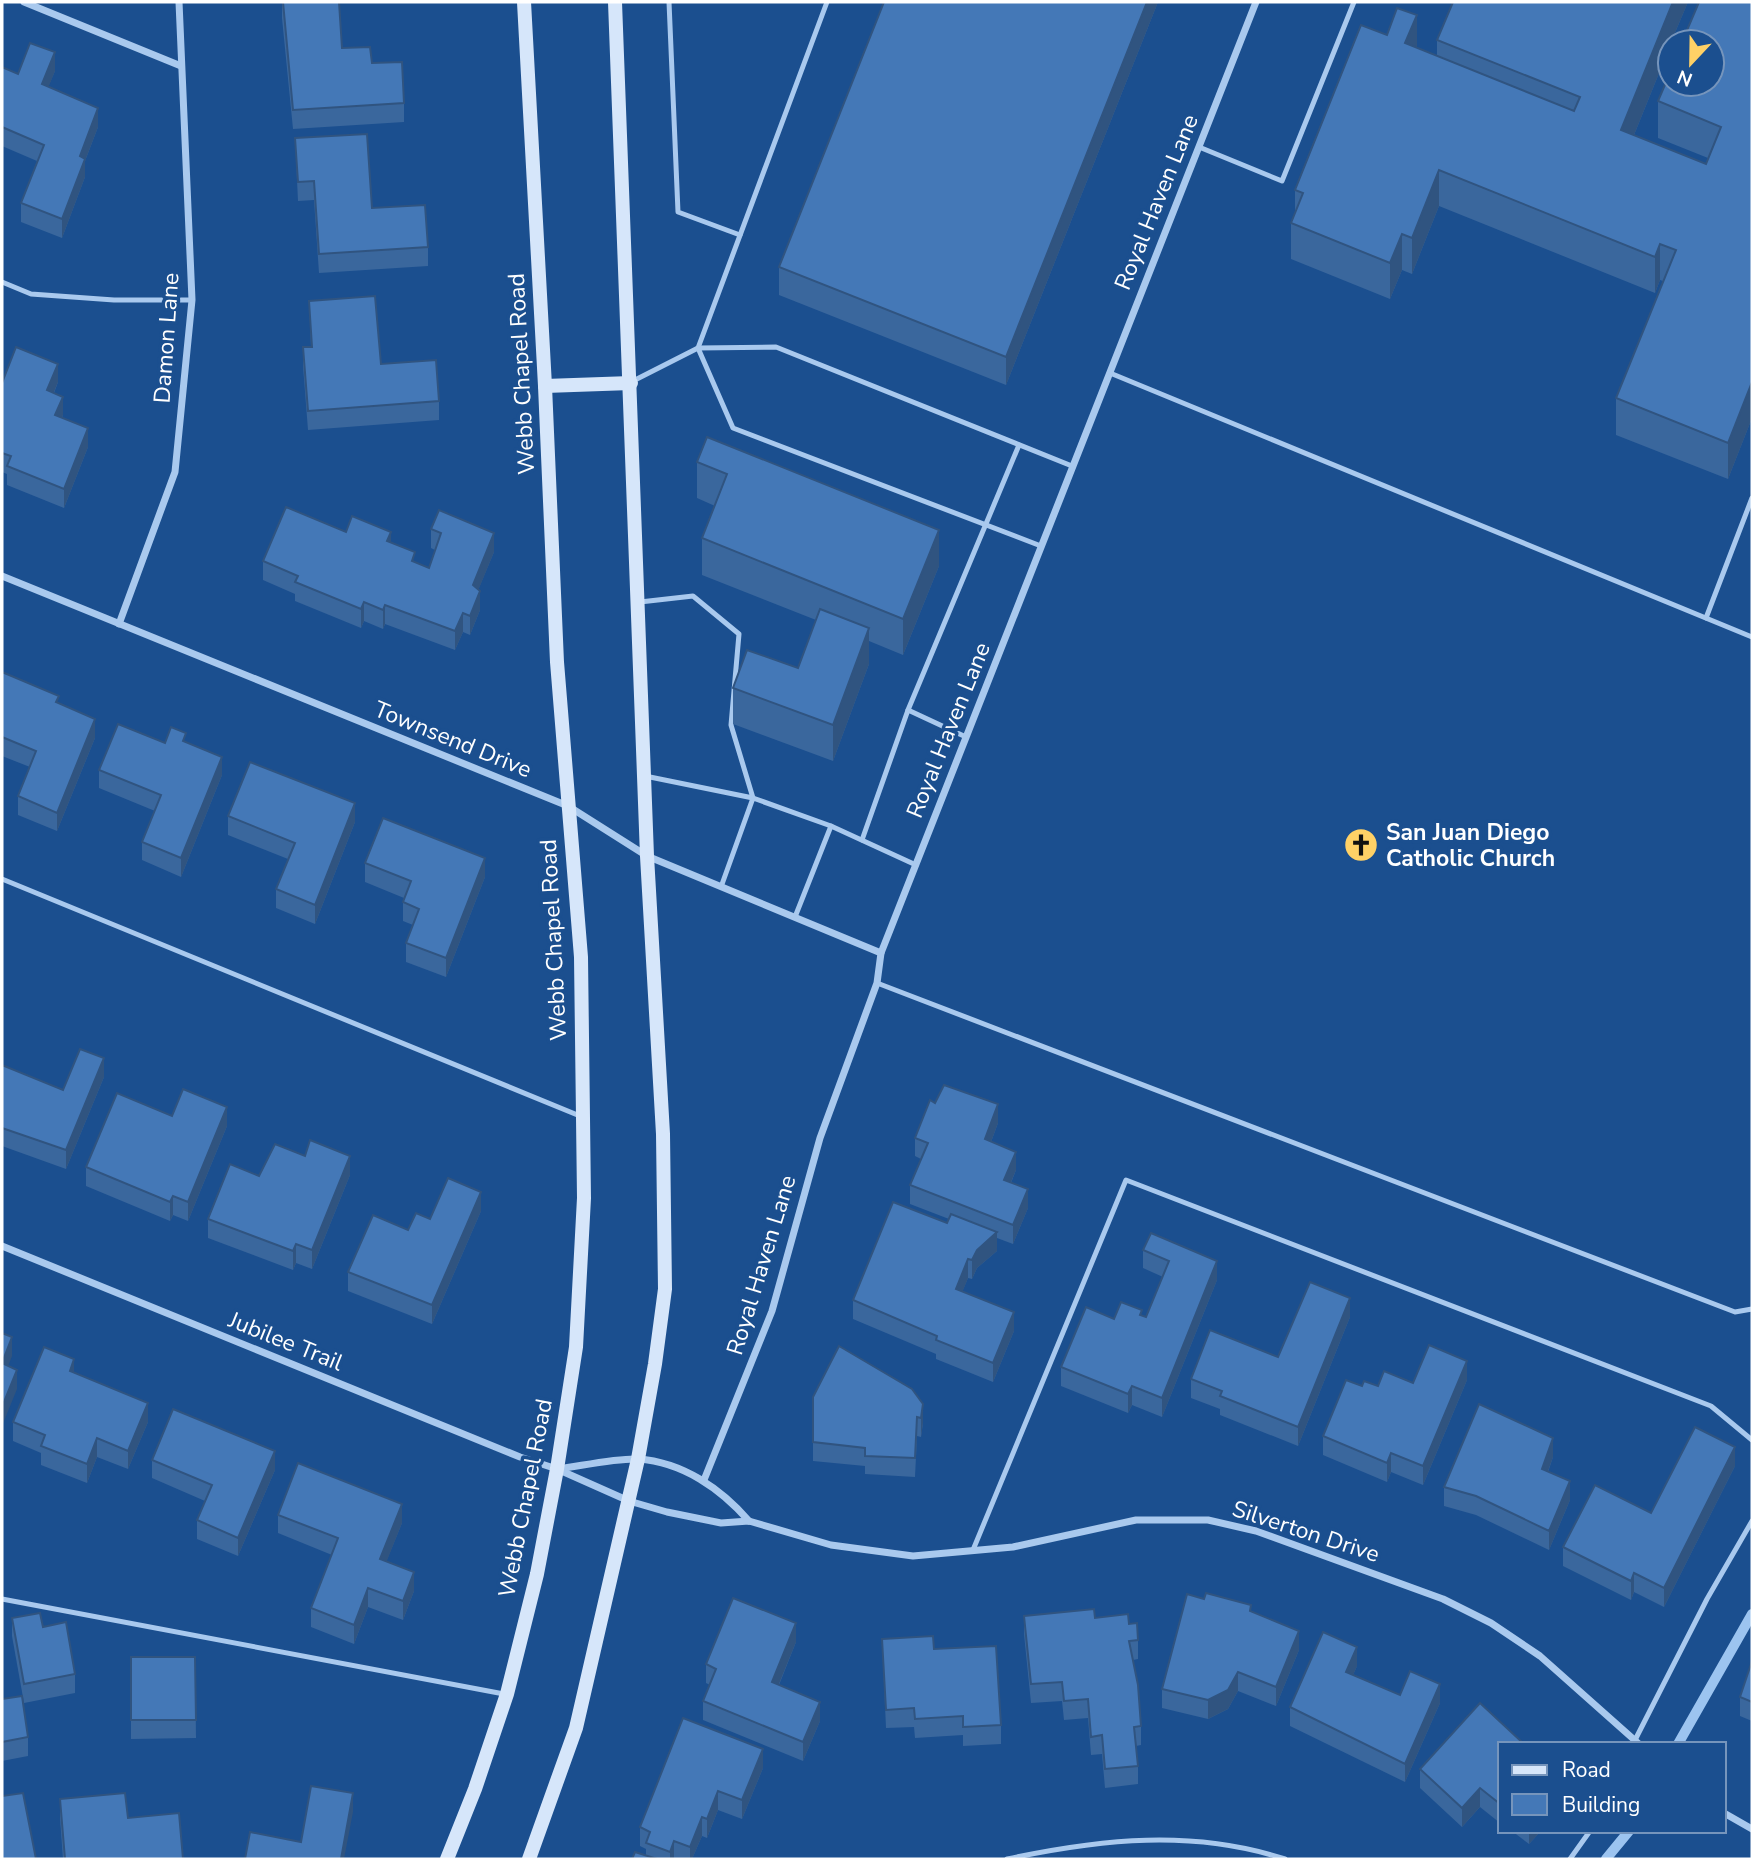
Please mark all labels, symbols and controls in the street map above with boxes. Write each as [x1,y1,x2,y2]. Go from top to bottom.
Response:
north arrow [1656,28,1726,98]
text: N [1674,63,1696,93]
street label: Royal Haven Lane [1107,110,1206,295]
street label: Damon Lane [146,272,187,404]
street label: Webb Chapel Road [501,273,542,475]
street label: Royal Haven Lane [899,638,998,823]
street label: Townsend Drive [369,694,536,785]
place label: San Juan Diego Catholic Church [1386,817,1555,874]
church icon: San Juan Diego Catholic Church [1342,826,1380,864]
street label: Webb Chapel Road [533,839,574,1041]
street label: Royal Haven Lane [719,1171,804,1359]
street label: Jubilee Trail [223,1304,348,1379]
street label: Webb Chapel Road [491,1396,560,1600]
street label: Silverton Drive [1228,1493,1383,1570]
legend [1498,1742,1726,1833]
text: Road [1562,1756,1611,1784]
text: Building [1562,1791,1640,1819]

